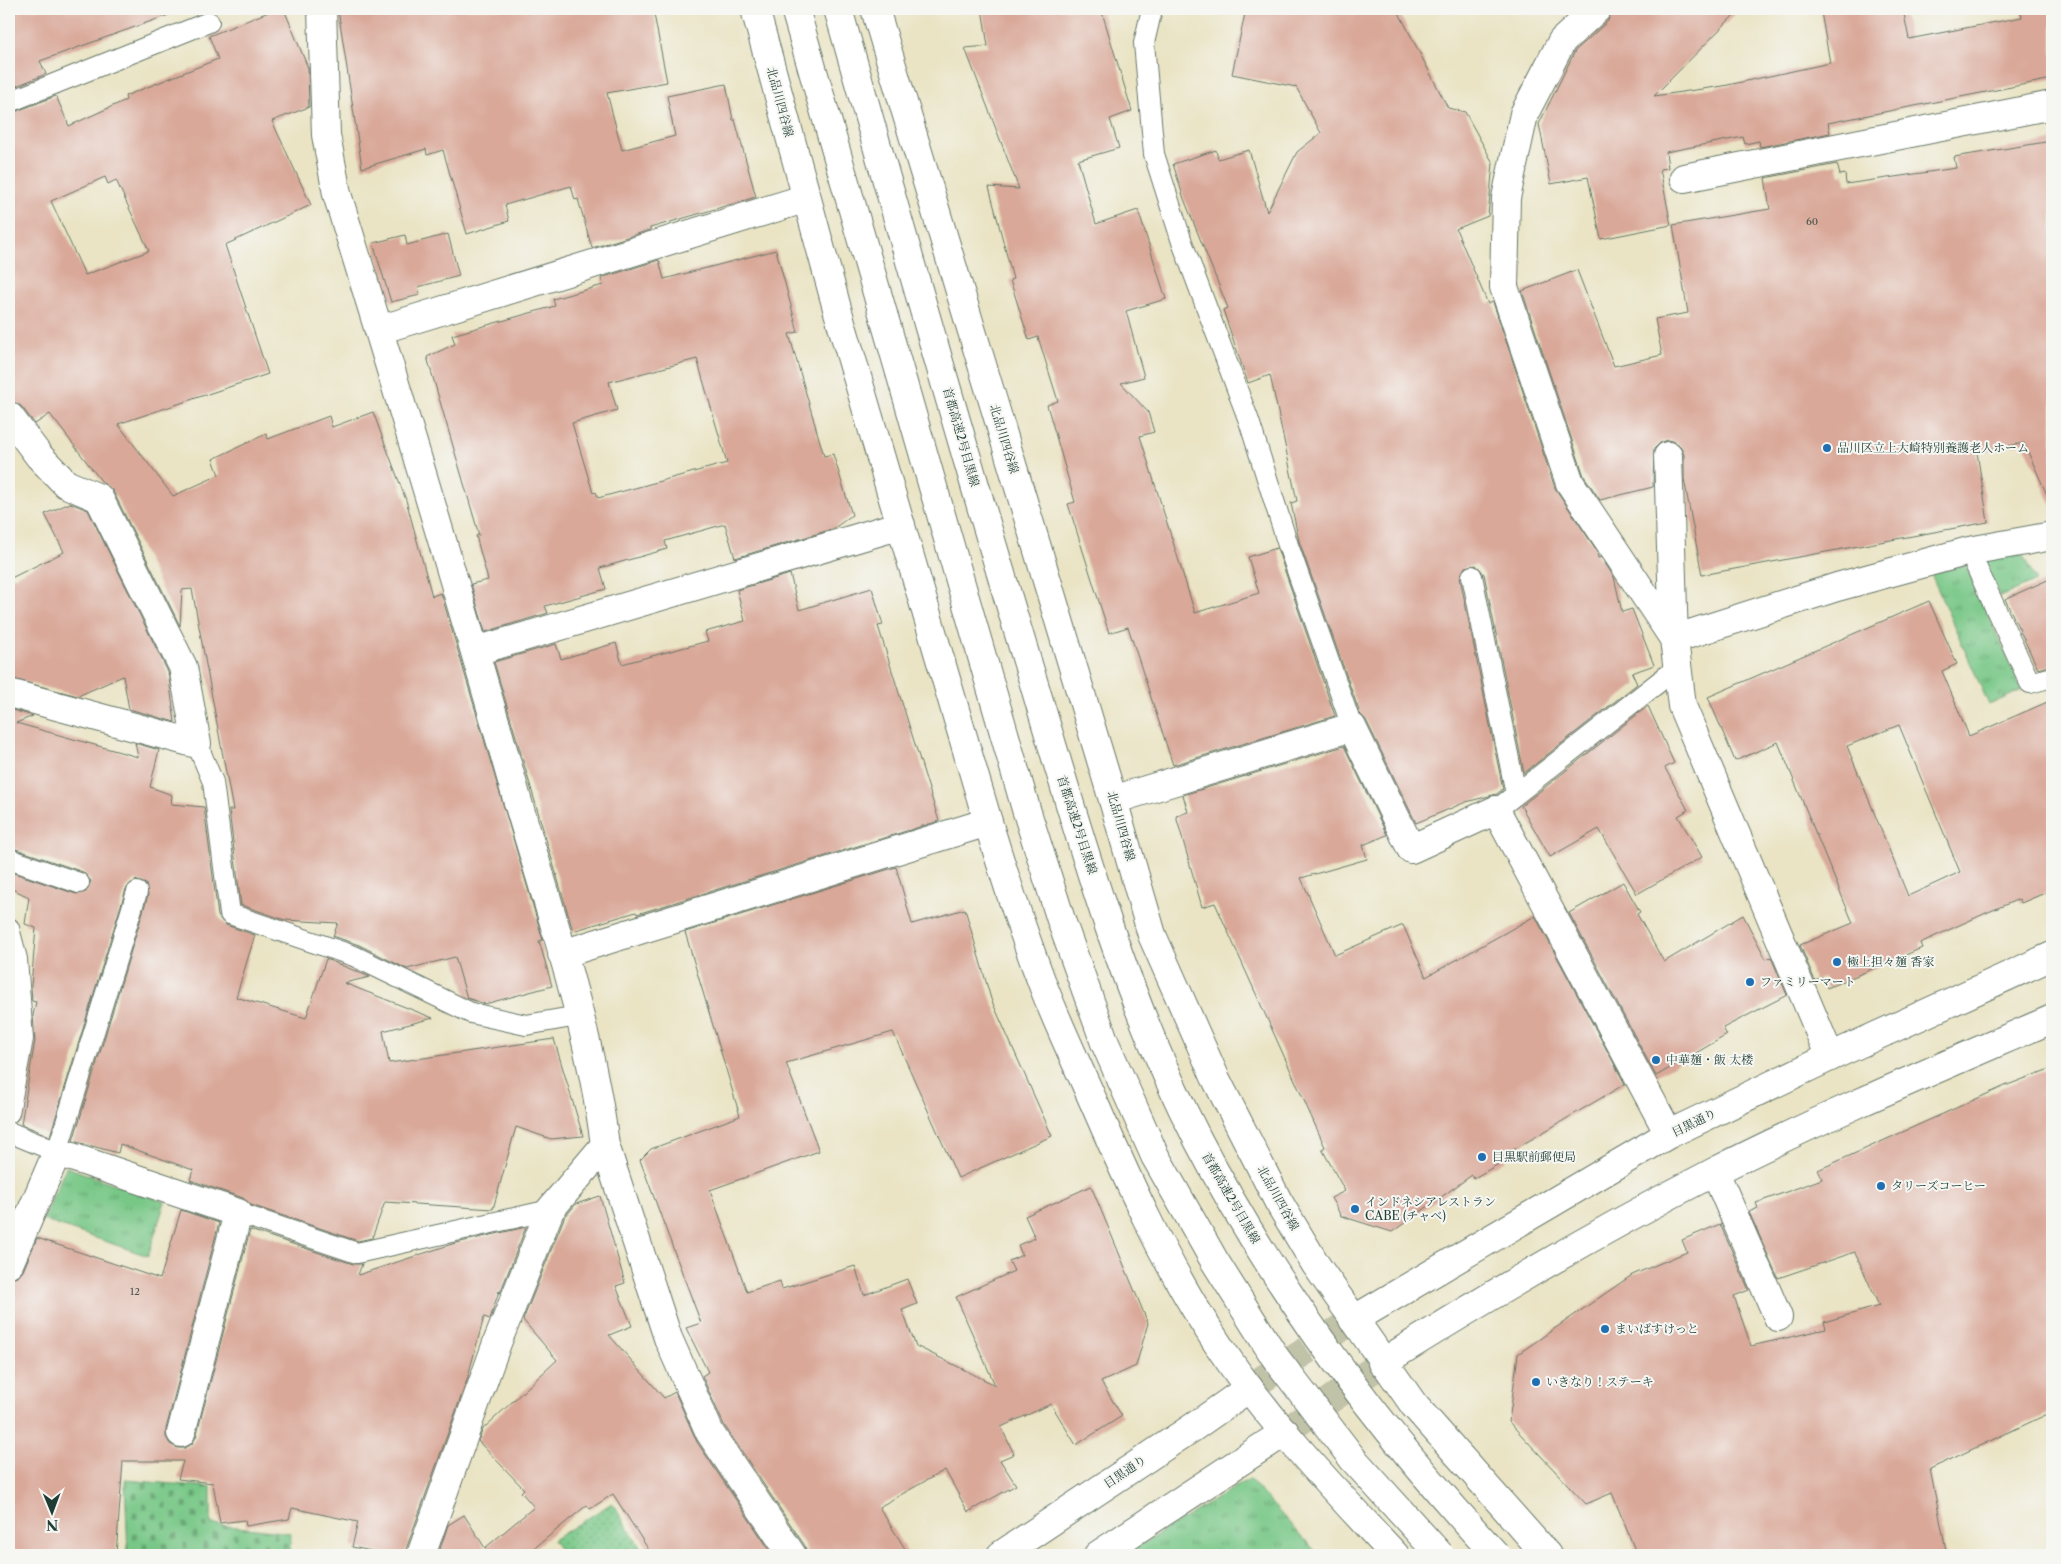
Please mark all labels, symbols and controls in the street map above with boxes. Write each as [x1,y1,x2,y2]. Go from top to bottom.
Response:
street label: 北品川四谷線 [764,65,797,139]
house number: 60 [1806,215,1818,228]
street label: 首都高速2号目黒線 [940,385,983,488]
street label: 北品川四谷線 [987,402,1022,475]
place label: 品川区立上大崎特別養護老人ホーム [1837,440,2029,455]
marker: 品川区立上大崎特別養護老人ホーム [1821,442,1833,454]
street label: 首都高速2号目黒線 [1054,774,1101,876]
street label: 北品川四谷線 [1104,789,1139,863]
place label: 極上担々麺 香家 [1847,954,1934,969]
marker: 極上担々麺 香家 [1831,956,1843,968]
place label: ファミリーマート [1760,974,1856,989]
marker: ファミリーマート [1744,976,1756,988]
place label: 中華麺・飯 太楼 [1666,1052,1753,1067]
marker: 中華麺・飯 太楼 [1650,1054,1662,1066]
street label: 目黒通り [1669,1105,1719,1140]
street label: 首都高速2号目黒線 [1199,1149,1264,1246]
place label: 目黒駅前郵便局 [1492,1149,1576,1164]
marker: 目黒駅前郵便局 [1476,1151,1488,1163]
street label: 北品川四谷線 [1254,1163,1302,1233]
place label: タリーズコーヒー [1891,1178,1986,1193]
marker: タリーズコーヒー [1875,1180,1887,1192]
place label: インドネシアレストラン CABE (チャベ) [1365,1194,1496,1223]
marker: インドネシアレストラン CABE (チャベ) [1349,1203,1361,1215]
house number: 12 [130,1285,140,1298]
place label: まいばすけっと [1615,1321,1699,1336]
marker: まいばすけっと [1599,1323,1611,1335]
place label: いきなり！ステーキ [1546,1374,1654,1389]
marker: いきなり！ステーキ [1530,1376,1542,1388]
street label: 目黒通り [1101,1452,1149,1491]
north arrow [28,1486,78,1536]
text: N [46,1516,58,1534]

